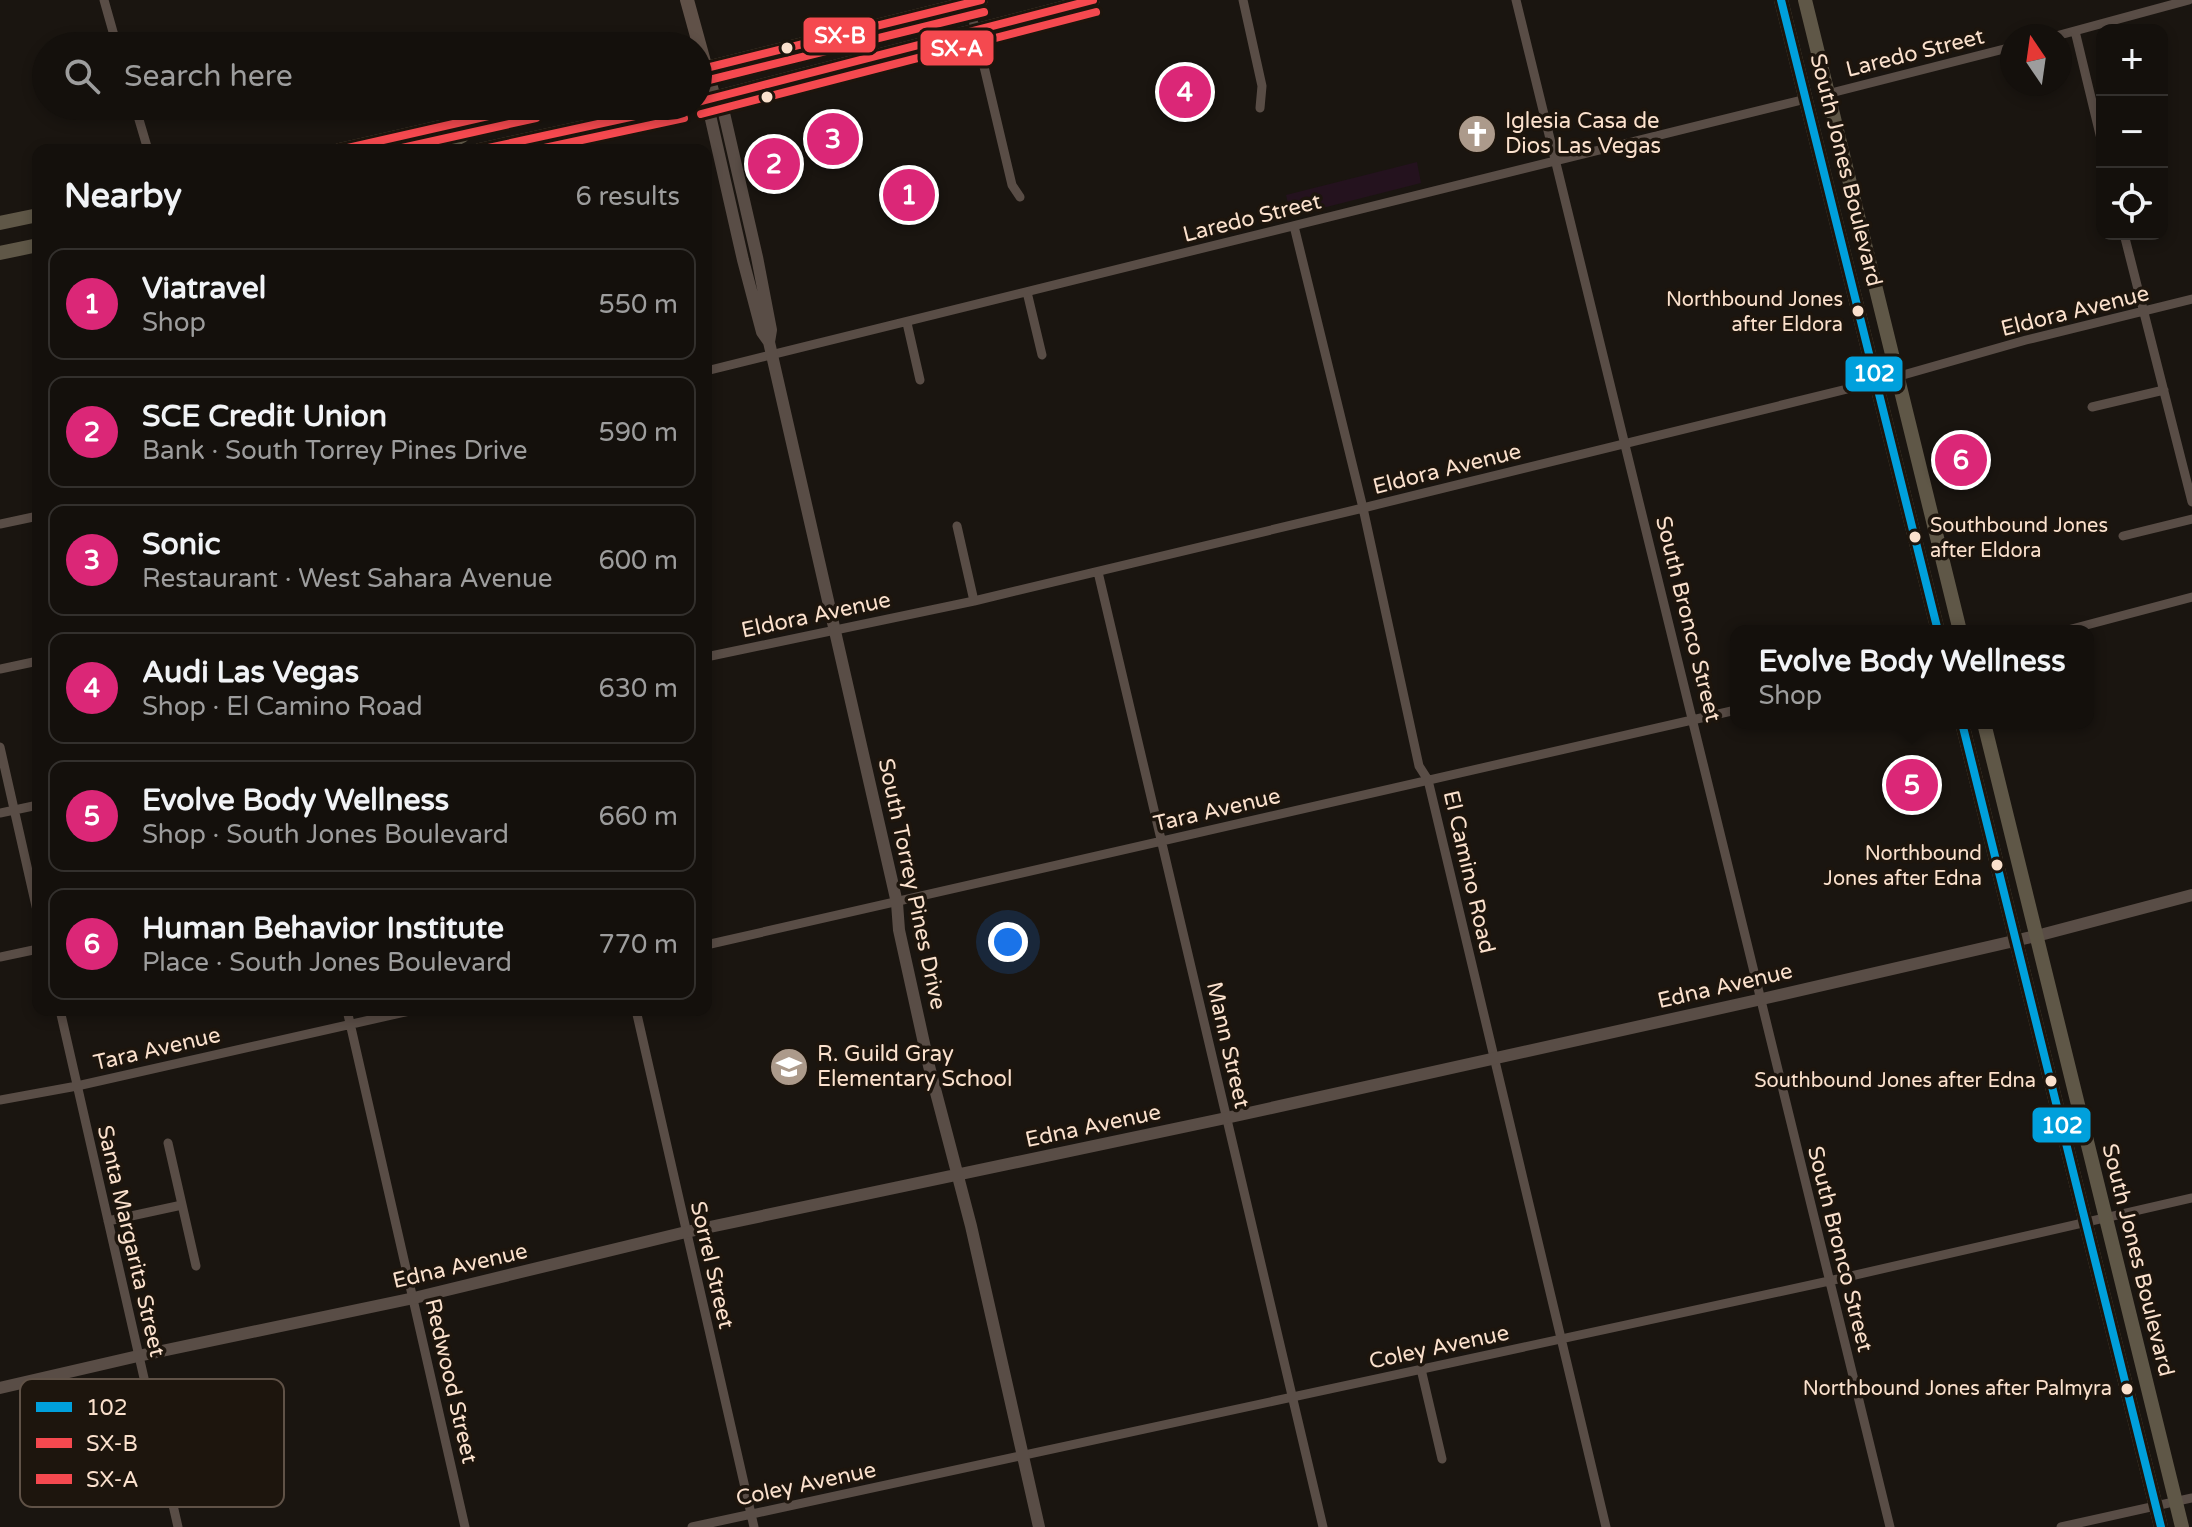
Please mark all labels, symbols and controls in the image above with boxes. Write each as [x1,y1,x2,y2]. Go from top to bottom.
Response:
line badge: SX-B [802,16,877,54]
text: SX-B [814,23,866,49]
street label: Laredo Street [1843,23,1987,83]
north arrow [2000,24,2072,96]
map controls [2096,24,2168,240]
button: + [2096,24,2168,96]
line badge: SX-A [919,29,995,67]
search box [32,32,712,120]
text: SX-A [931,36,983,62]
unlabelled marker [779,40,795,56]
street label: South Jones Boulevard [1804,51,1888,289]
icon: search [60,54,104,98]
text: Search here [124,58,293,95]
pin: 4 [1159,62,1211,122]
unlabelled marker [759,89,775,105]
button: − [2096,96,2168,168]
place label: Iglesia Casa de Dios Las Vegas [1505,108,1661,159]
pin: 3 [807,109,859,169]
church icon: Iglesia Casa de Dios Las Vegas [1456,113,1498,155]
pin: 2 [748,134,800,194]
pin: 1 [883,165,935,225]
button: locate [2096,168,2168,240]
text: Nearby [64,176,182,217]
text: 6 results [575,181,680,212]
street label: Laredo Street [1180,188,1324,248]
text: Viatravel [142,270,266,307]
street label: Eldora Avenue [1998,280,2152,342]
place label: Northbound Jones after Eldora [1666,288,1843,337]
text: 1 [84,289,100,320]
text: 550 m [598,289,678,320]
marker: Northbound Jones after Eldora [1850,303,1866,319]
text: Shop [142,307,206,338]
line badge: 102 [1844,355,1904,393]
text: 102 [1853,361,1895,387]
text: SCE Credit Union [142,398,387,435]
text: 2 [84,417,100,448]
text: 590 m [598,417,678,448]
pin: 6 [1935,430,1987,490]
text: Bank · South Torrey Pines Drive [142,435,527,466]
street label: Eldora Avenue [1370,438,1524,500]
street label: South Bronco Street [1650,513,1726,725]
place label: Southbound Jones after Eldora [1930,514,2108,563]
text: Sonic [142,526,220,563]
marker: Southbound Jones after Eldora [1907,529,1923,545]
text: 3 [84,545,100,576]
text: 600 m [598,545,678,576]
text: Restaurant · West Sahara Avenue [142,563,553,594]
street label: Eldora Avenue [739,586,893,644]
popup [1730,625,2094,729]
text: Evolve Body Wellness [1758,643,2066,680]
text: Audi Las Vegas [142,654,359,691]
text: 4 [84,673,100,704]
text: 630 m [598,673,678,704]
text: Shop [1758,680,1822,711]
text: Shop · El Camino Road [142,691,423,722]
pin: 5 [1886,755,1938,815]
street label: South Torrey Pines Drive [873,756,951,1012]
text: Evolve Body Wellness [142,782,449,819]
street label: Tara Avenue [1151,783,1283,837]
street label: El Camino Road [1438,788,1500,956]
text: 5 [84,801,100,832]
text: 660 m [598,801,678,832]
text: Shop · South Jones Boulevard [142,819,509,850]
place label: Northbound Jones after Edna [1824,842,1982,891]
marker: Northbound Jones after Edna [1989,857,2005,873]
text: Human Behavior Institute [142,910,504,947]
your location [988,922,1028,962]
text: 6 [84,929,100,960]
text: 770 m [598,929,678,960]
text: Place · South Jones Boulevard [142,947,512,978]
street label: Edna Avenue [1655,958,1795,1014]
street label: Mann Street [1201,979,1255,1111]
street label: Tara Avenue [91,1022,223,1076]
place label: R. Guild Gray Elementary School [817,1041,1012,1092]
school or university icon: R. Guild Gray Elementary School [768,1046,810,1088]
place label: Southbound Jones after Edna [1754,1069,2036,1093]
marker: Southbound Jones after Edna [2043,1073,2059,1089]
street label: Edna Avenue [1023,1099,1163,1153]
line badge: 102 [2031,1106,2092,1144]
text: 102 [2041,1113,2083,1139]
street label: Santa Margarita Street [92,1123,170,1359]
street label: South Jones Boulevard [2096,1141,2180,1379]
street label: South Bronco Street [1802,1143,1878,1355]
street label: Sorrel Street [685,1199,739,1331]
street label: Edna Avenue [390,1238,530,1294]
street label: Redwood Street [419,1296,483,1466]
street label: Coley Avenue [1367,1319,1511,1375]
place label: Northbound Jones after Palmyra [1803,1377,2112,1401]
legend [20,1379,284,1507]
marker: Northbound Jones after Palmyra [2119,1381,2135,1397]
text: 102 [86,1395,127,1421]
text: SX-B [86,1431,138,1457]
street label: Coley Avenue [734,1456,878,1512]
text: SX-A [86,1467,139,1493]

